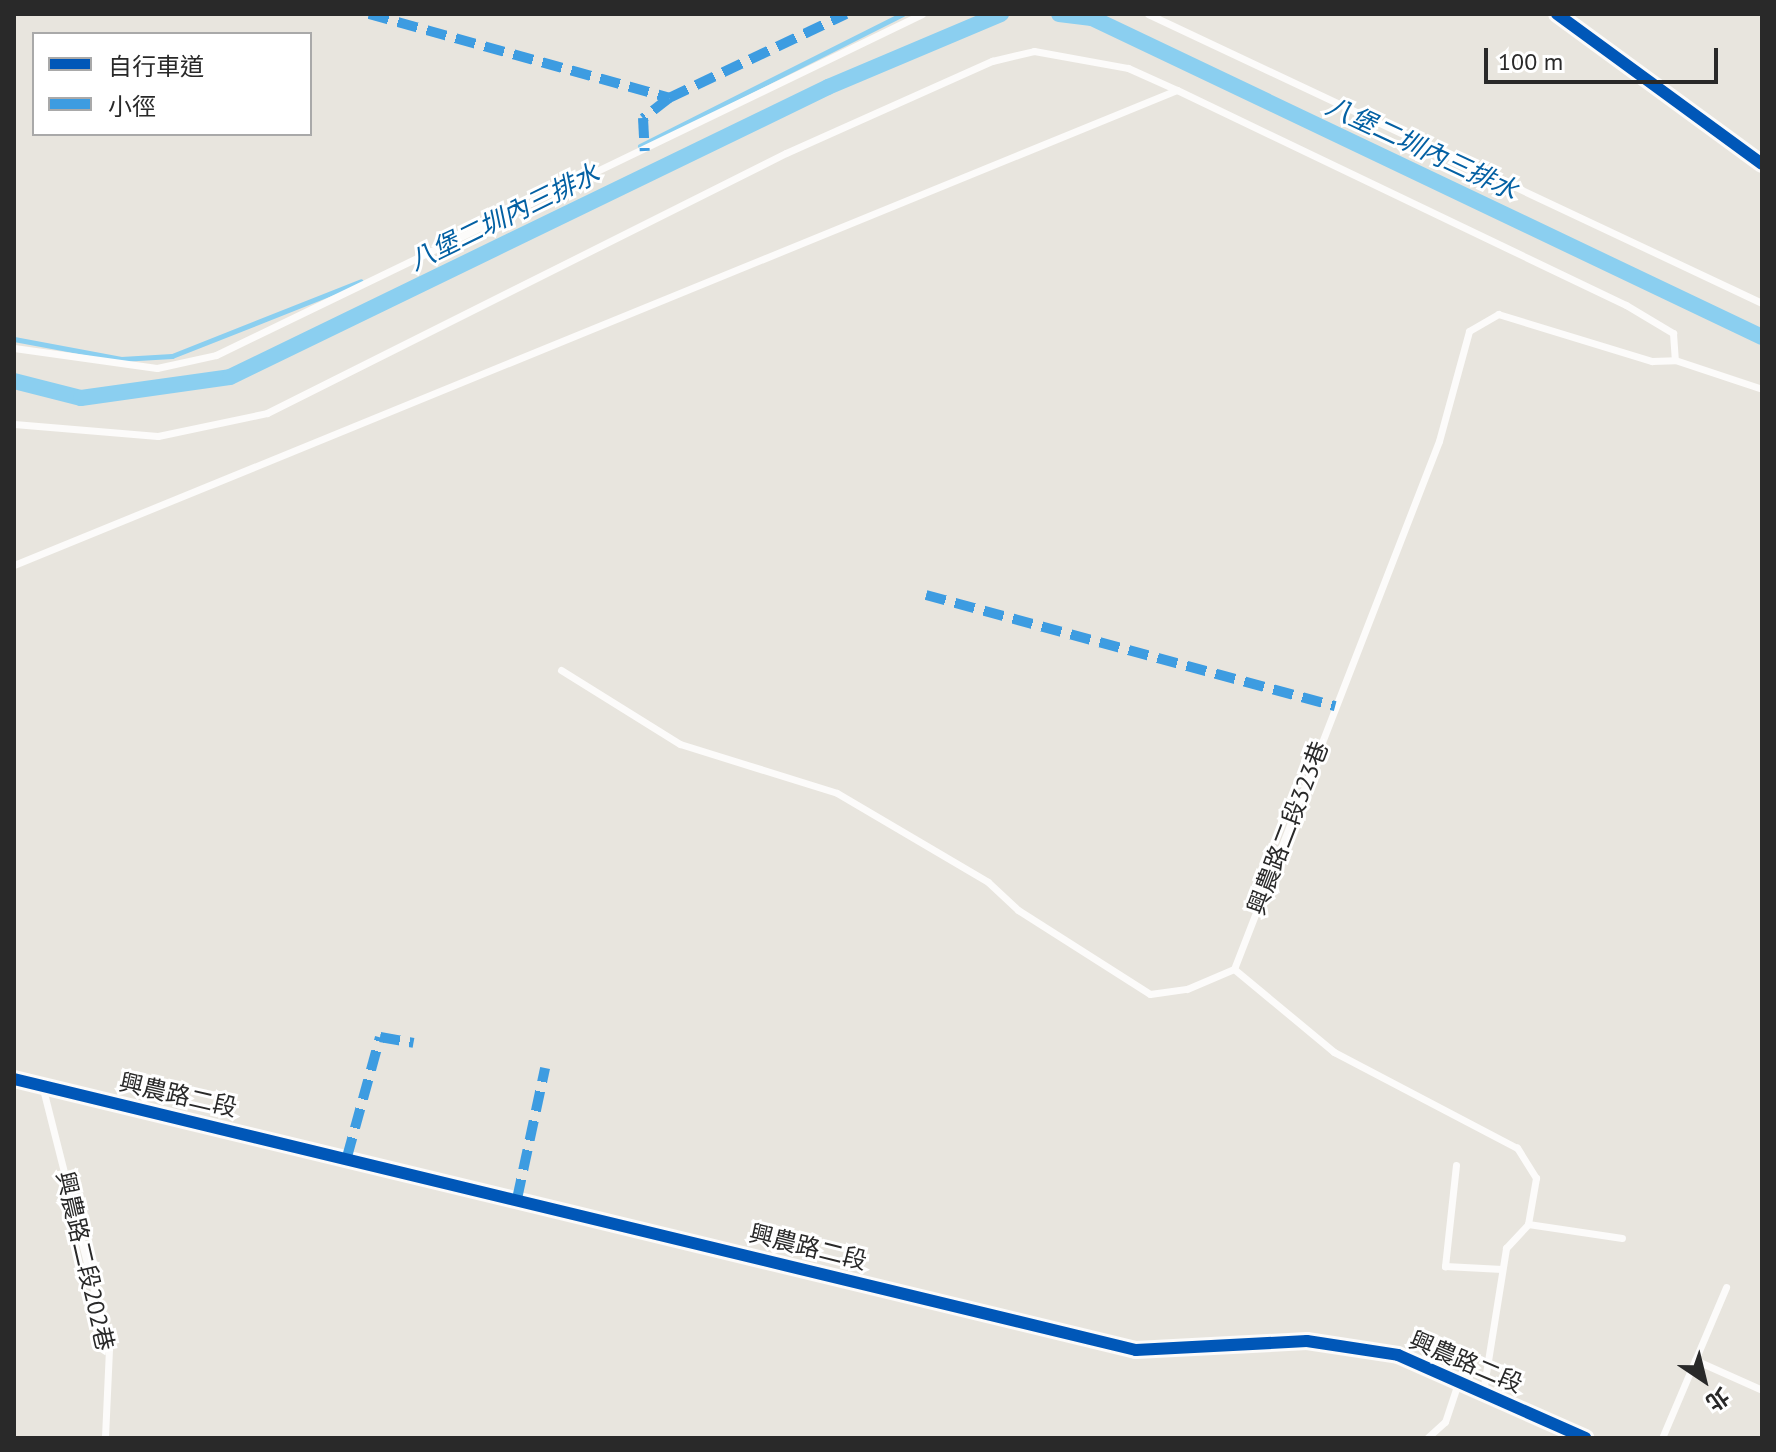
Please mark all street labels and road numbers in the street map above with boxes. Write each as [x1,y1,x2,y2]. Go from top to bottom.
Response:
street label: 興農路二段323巷 [1242,737,1334,919]
street label: 興農路二段 [116,1067,240,1123]
street label: 興農路二段202巷 [50,1168,120,1354]
street label: 興農路二段 [746,1219,870,1275]
street label: 興農路二段 [1405,1325,1527,1399]

